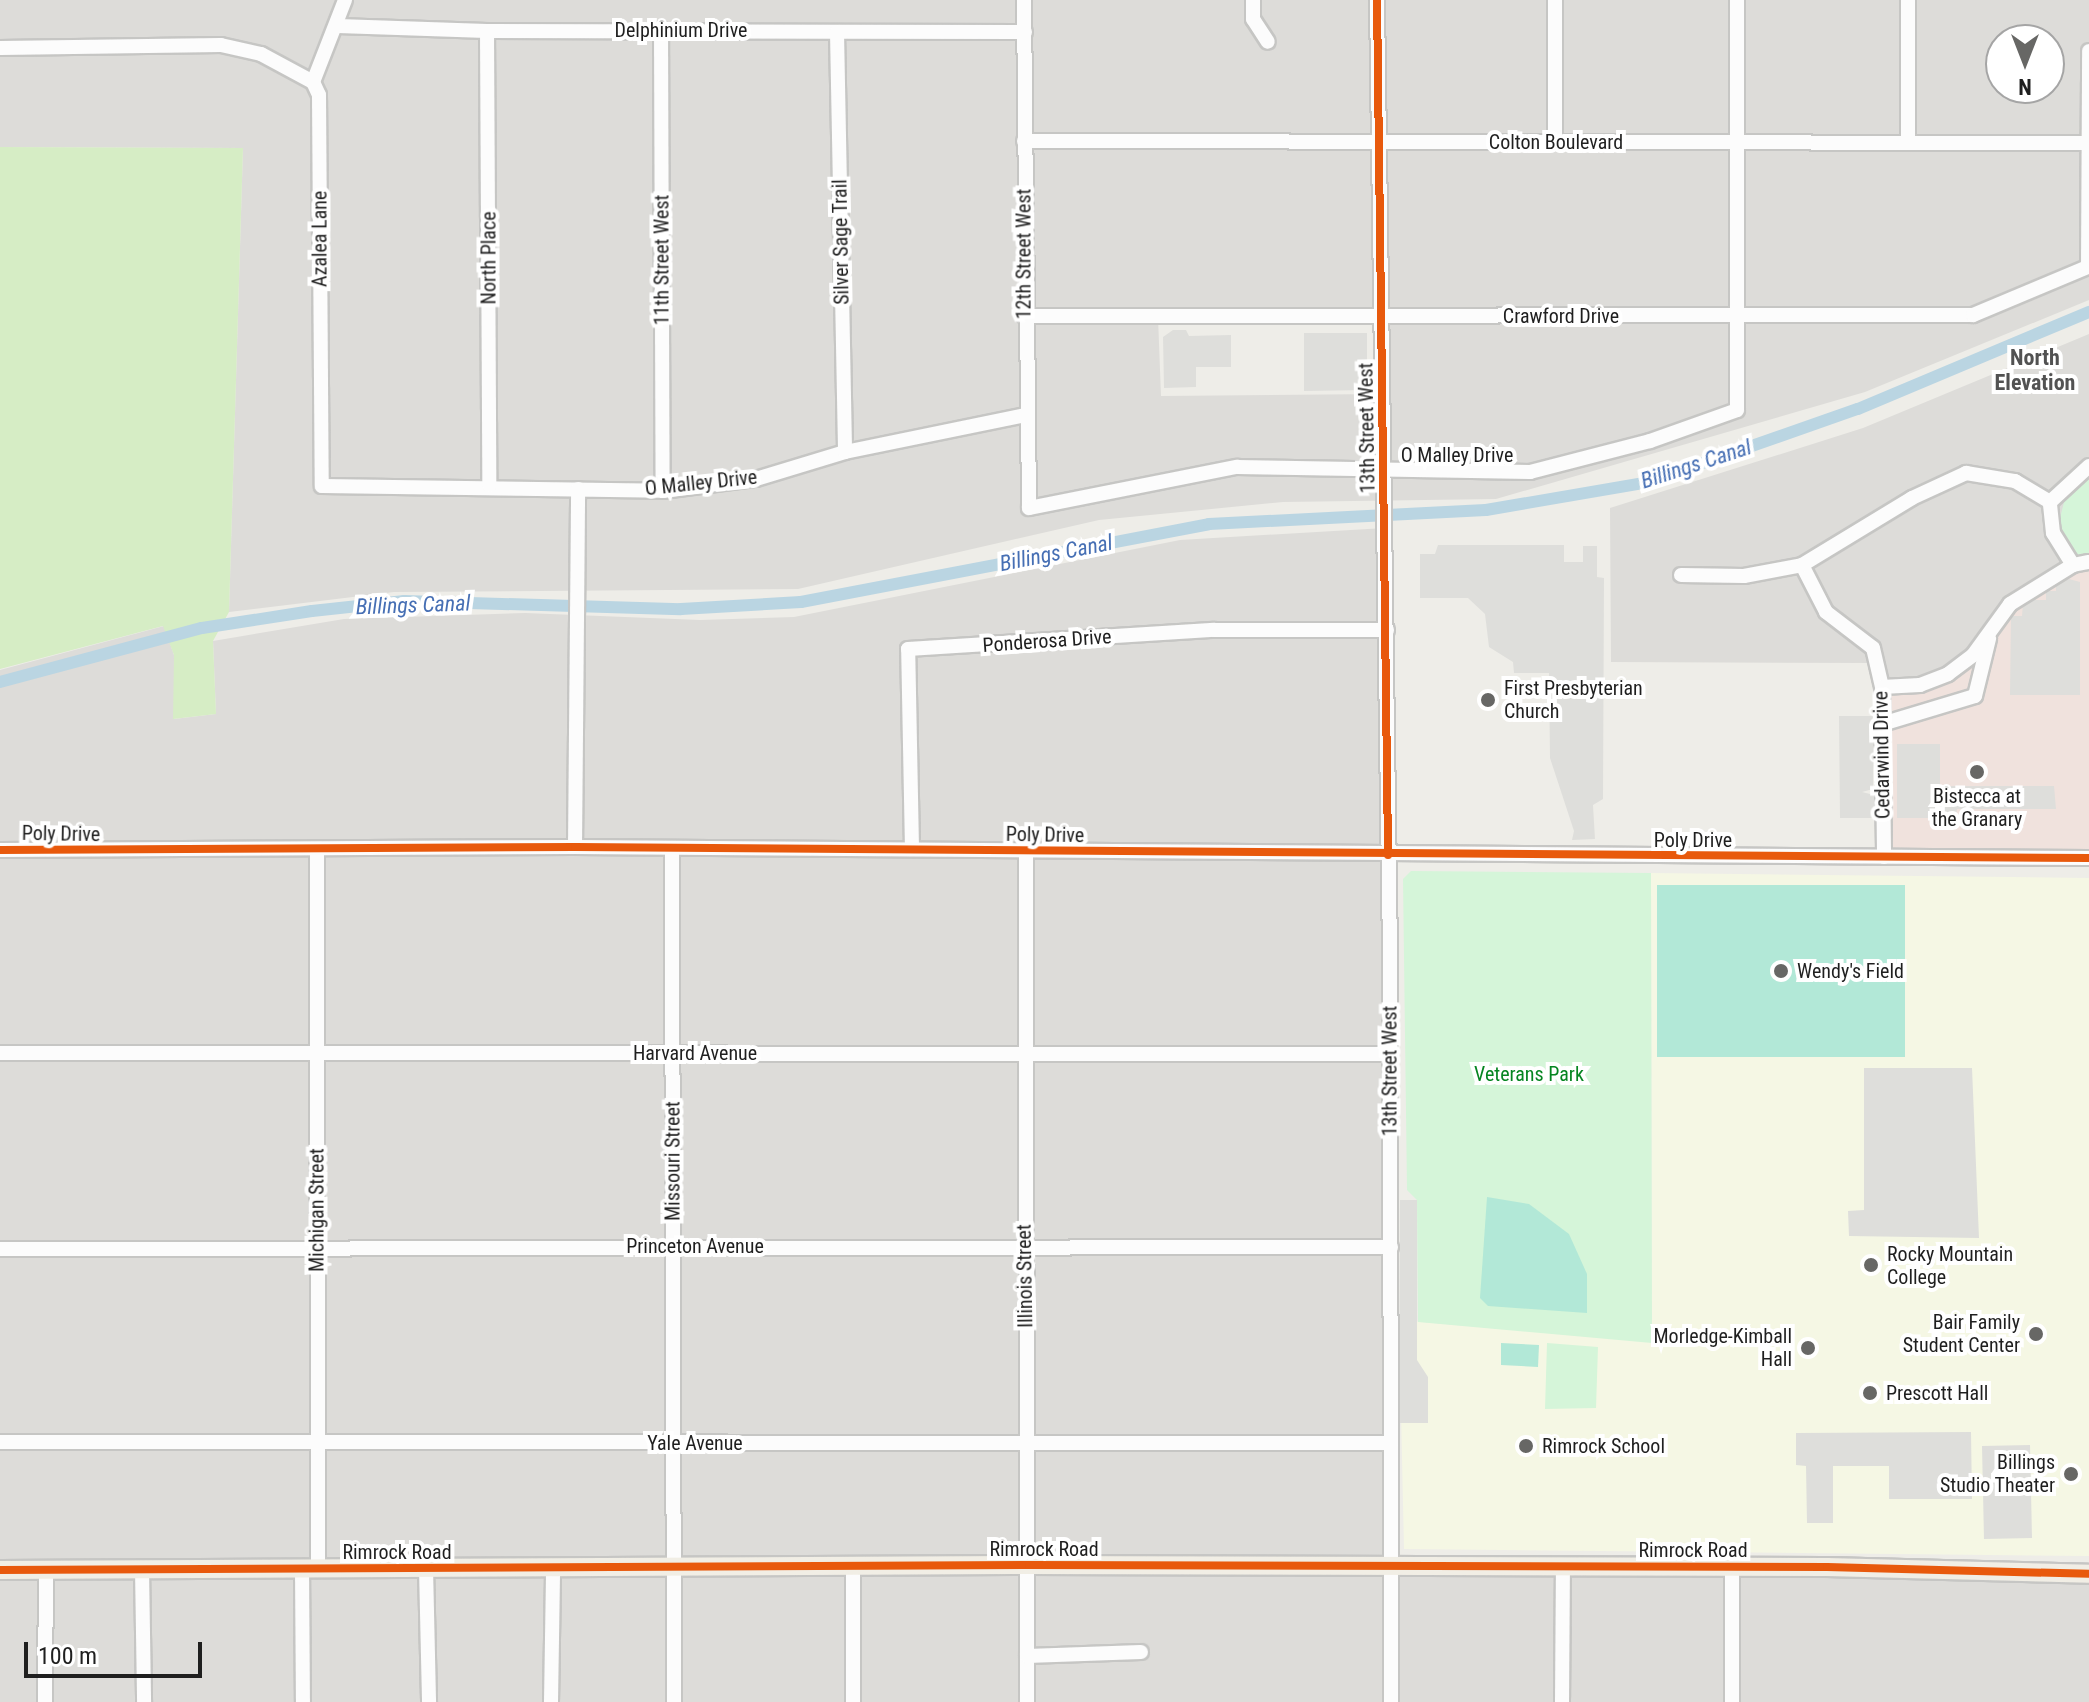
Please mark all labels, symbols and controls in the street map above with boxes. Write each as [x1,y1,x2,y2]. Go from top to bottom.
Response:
street label: Delphinium Drive [615,18,747,42]
north arrow [1985,24,2065,104]
text: N [2018,74,2032,99]
street label: Colton Boulevard [1489,130,1623,154]
street label: Silver Sage Trail [828,179,854,305]
street label: 12th Street West [1012,189,1036,319]
street label: Azalea Lane [308,191,332,287]
street label: 11th Street West [650,195,674,325]
street label: North Place [477,211,501,305]
street label: Crawford Drive [1503,304,1619,328]
district label: North Elevation [1995,344,2075,396]
street label: 13th Street West [1354,362,1380,494]
water label: Billings Canal [1637,434,1755,494]
street label: O Malley Drive [1401,443,1513,467]
street label: O Malley Drive [644,465,758,501]
water label: Billings Canal [997,529,1115,577]
water label: Billings Canal [355,590,471,620]
street label: Ponderosa Drive [982,625,1112,657]
place label: First Presbyterian Church [1504,676,1643,723]
marker: First Presbyterian Church [1479,691,1497,709]
street label: Cedarwind Drive [1869,691,1895,819]
marker: Bistecca at the Granary [1968,763,1986,781]
place label: Bistecca at the Granary [1932,784,2022,831]
street label: Poly Drive [22,821,100,847]
street label: Poly Drive [1006,822,1084,848]
street label: Poly Drive [1654,828,1732,852]
place label: Wendy's Field [1797,959,1904,983]
marker: Wendy's Field [1772,962,1790,980]
street label: 13th Street West [1378,1006,1402,1136]
street label: Harvard Avenue [633,1041,757,1065]
park label: Veterans Park [1474,1062,1584,1086]
street label: Missouri Street [661,1101,685,1221]
street label: Michigan Street [305,1148,329,1272]
street label: Illinois Street [1012,1224,1038,1328]
street label: Princeton Avenue [626,1234,764,1258]
place label: Rocky Mountain College [1887,1242,2013,1289]
marker: Rocky Mountain College [1862,1256,1880,1274]
place label: Bair Family Student Center [1903,1310,2020,1357]
place label: Morledge-Kimball Hall [1653,1324,1792,1371]
marker: Bair Family Student Center [2027,1325,2045,1343]
marker: Morledge-Kimball Hall [1799,1339,1817,1357]
place label: Prescott Hall [1886,1381,1988,1405]
marker: Prescott Hall [1861,1384,1879,1402]
street label: Yale Avenue [647,1431,743,1455]
place label: Rimrock School [1542,1434,1665,1458]
marker: Rimrock School [1517,1437,1535,1455]
place label: Billings Studio Theater [1939,1450,2055,1497]
marker: Billings Studio Theater [2062,1465,2080,1483]
street label: Rimrock Road [989,1537,1099,1561]
street label: Rimrock Road [1638,1538,1748,1562]
street label: Rimrock Road [342,1540,452,1564]
scale bar [28,1626,206,1676]
text: 100 m [38,1642,97,1670]

